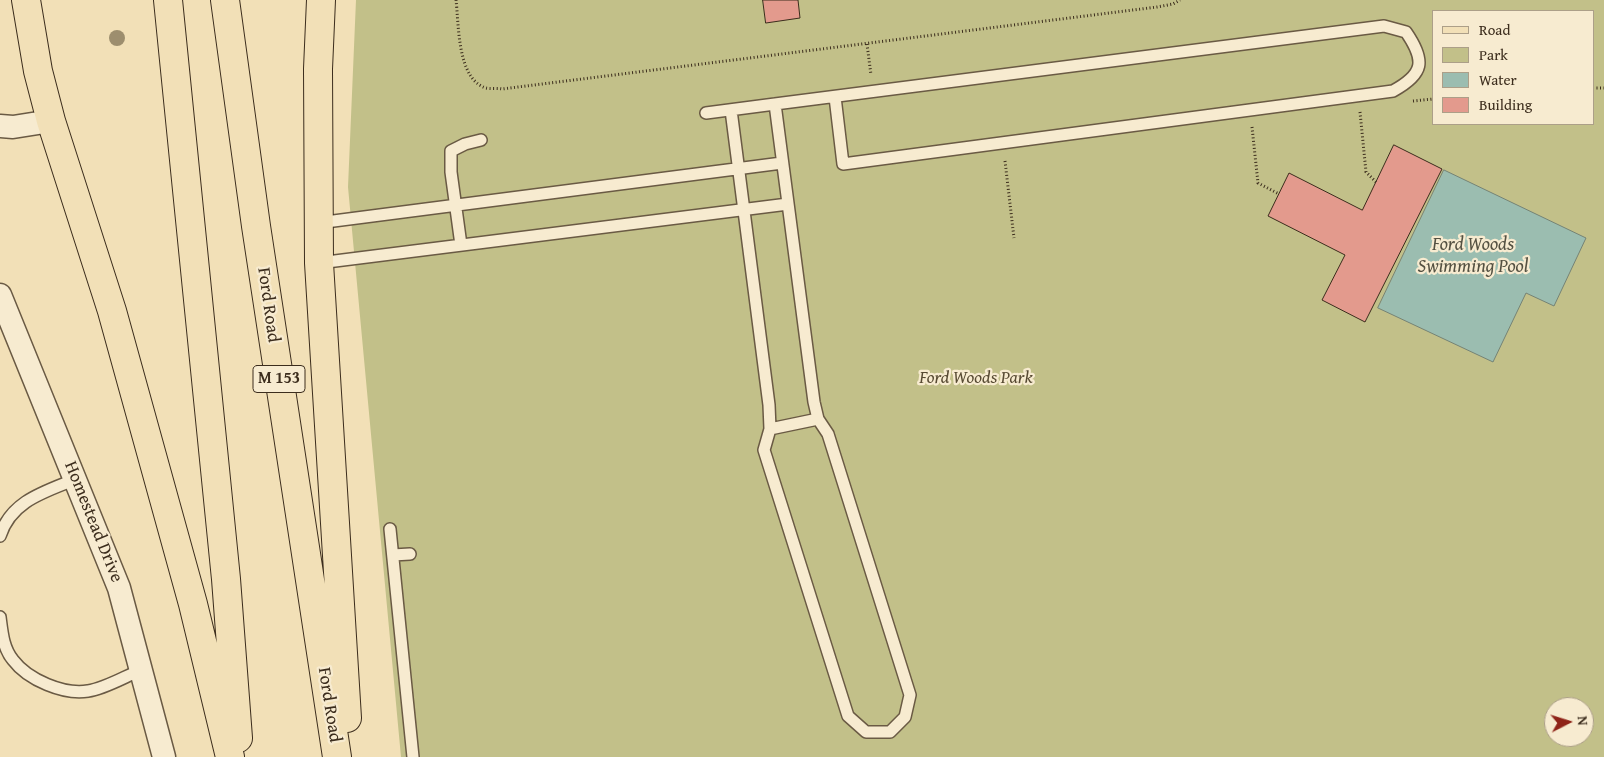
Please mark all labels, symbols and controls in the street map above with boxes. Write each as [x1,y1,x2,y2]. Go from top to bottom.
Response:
legend [1432,10,1594,125]
text: Road [1479,19,1510,40]
text: Park [1479,44,1508,65]
text: Water [1479,69,1517,90]
text: Building [1479,94,1532,115]
water label: Ford Woods Swimming Pool [1418,234,1528,278]
street label: Ford Road [252,266,284,344]
road number: M 153 [253,366,305,392]
park label: Ford Woods Park [919,367,1033,389]
street label: Homestead Drive [59,458,127,586]
street label: Ford Road [312,666,346,744]
north arrow [1544,697,1594,747]
text: N [1573,715,1593,726]

